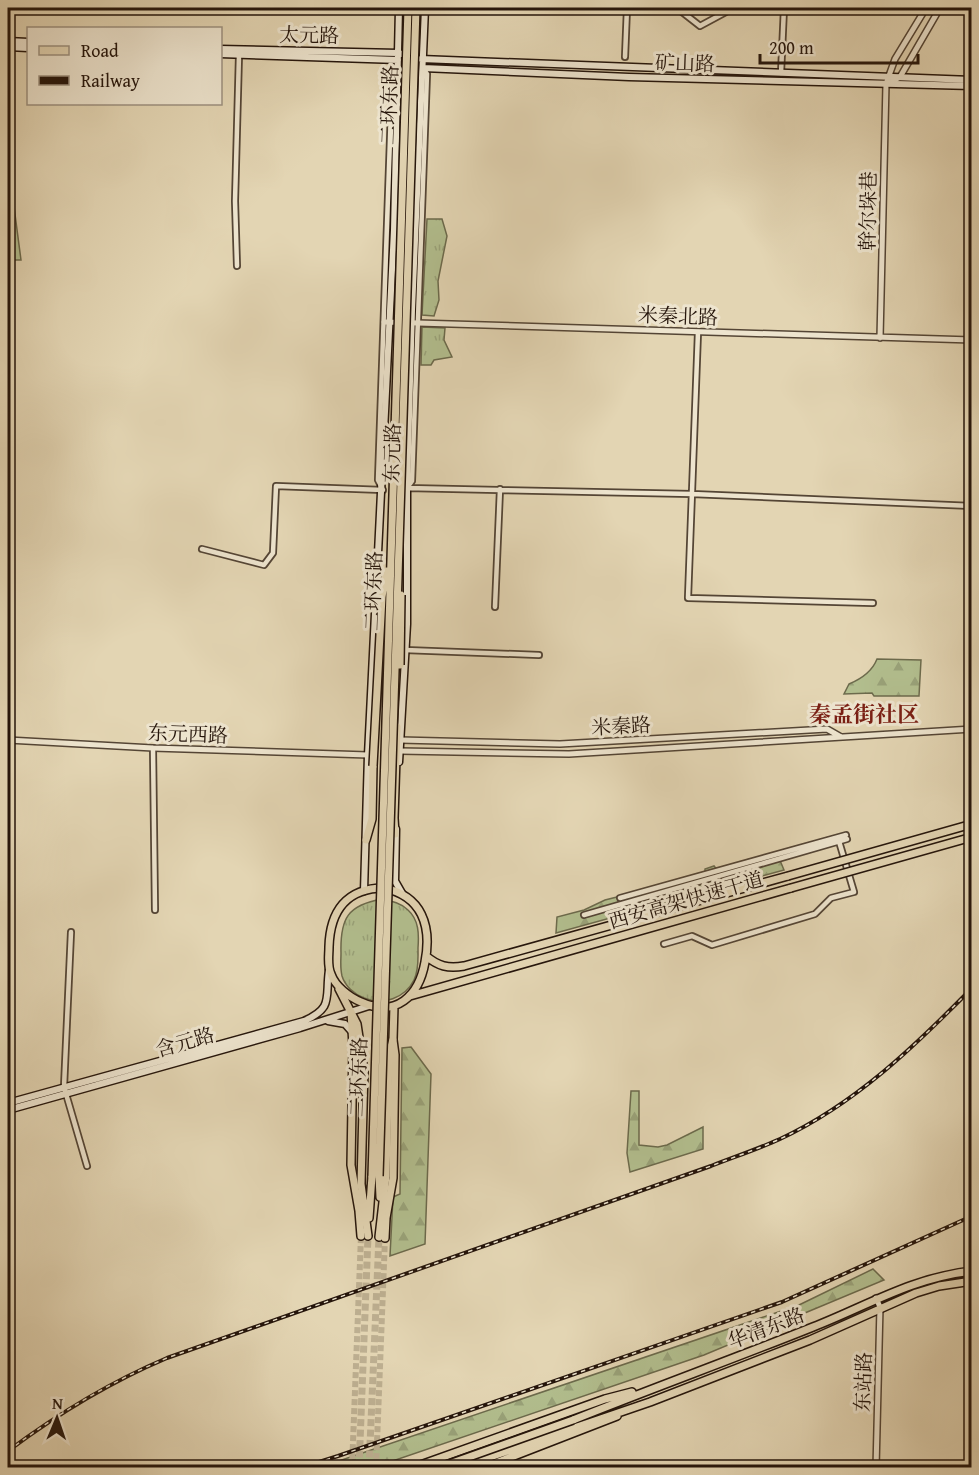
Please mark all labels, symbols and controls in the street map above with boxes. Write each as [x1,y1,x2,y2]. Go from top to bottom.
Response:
street label: 太元路 [279,19,339,50]
legend [27,27,222,105]
scale bar [760,27,918,65]
text: 200 m [769,34,814,61]
text: Road [81,37,119,64]
street label: 矿山路 [655,47,716,78]
street label: 二环东路 [373,65,404,145]
text: Railway [81,67,140,94]
street label: 幹尔垛巷 [852,171,883,251]
street label: 米秦北路 [638,300,718,331]
street label: 东元路 [376,422,407,483]
street label: 二环东路 [357,551,388,631]
district label: 秦孟街社区 [809,698,919,730]
street label: 米秦路 [590,709,652,742]
street label: 东元西路 [148,718,228,749]
street label: 西安高架快速干道 [605,864,767,936]
street label: 含元路 [152,1019,218,1064]
street label: 二环东路 [342,1037,373,1117]
street label: 华清东路 [723,1300,808,1355]
street label: 东站路 [847,1351,878,1412]
north arrow [27,1388,87,1448]
text: N [52,1391,64,1415]

